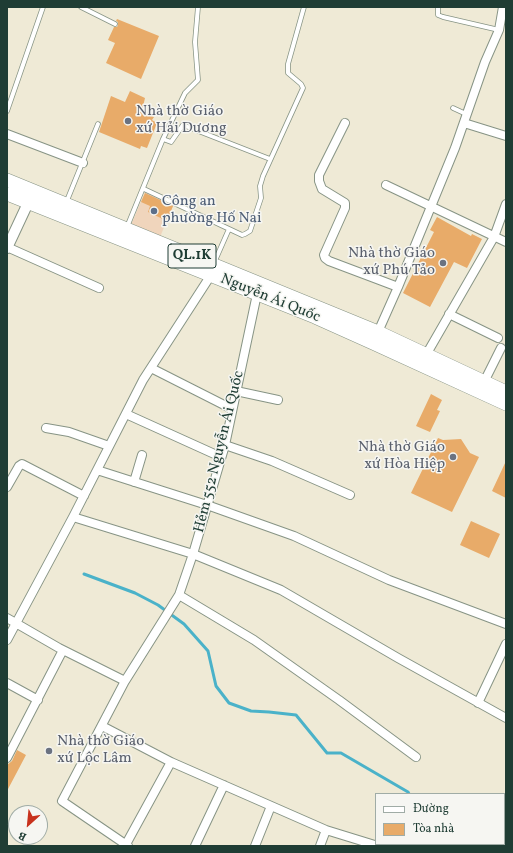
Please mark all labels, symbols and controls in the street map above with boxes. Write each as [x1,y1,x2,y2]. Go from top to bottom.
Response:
place label: Nhà thờ Giáo xứ Hải Dương [136,103,227,138]
marker: Nhà thờ Giáo xứ Hải Dương [123,116,133,126]
place label: Công an phường Hố Nai [162,193,262,228]
marker: Công an phường Hố Nai [149,206,159,216]
road number: QL.1K [168,244,216,268]
place label: Nhà thờ Giáo xứ Phú Tảo [348,245,435,280]
marker: Nhà thờ Giáo xứ Phú Tảo [438,258,448,268]
street label: Nguyễn Ái Quốc [217,271,323,327]
street label: Hẻm 552 Nguyễn Ái Quốc [191,369,249,535]
place label: Nhà thờ Giáo xứ Hòa Hiệp [358,439,445,474]
marker: Nhà thờ Giáo xứ Hòa Hiệp [448,452,458,462]
place label: Nhà thờ Giáo xứ Lộc Lâm [57,733,144,768]
marker: Nhà thờ Giáo xứ Lộc Lâm [44,746,54,756]
legend [375,793,505,845]
text: Đường [413,801,449,817]
north arrow [8,805,48,845]
text: Tòa nhà [413,821,454,837]
text: B [16,827,29,844]

